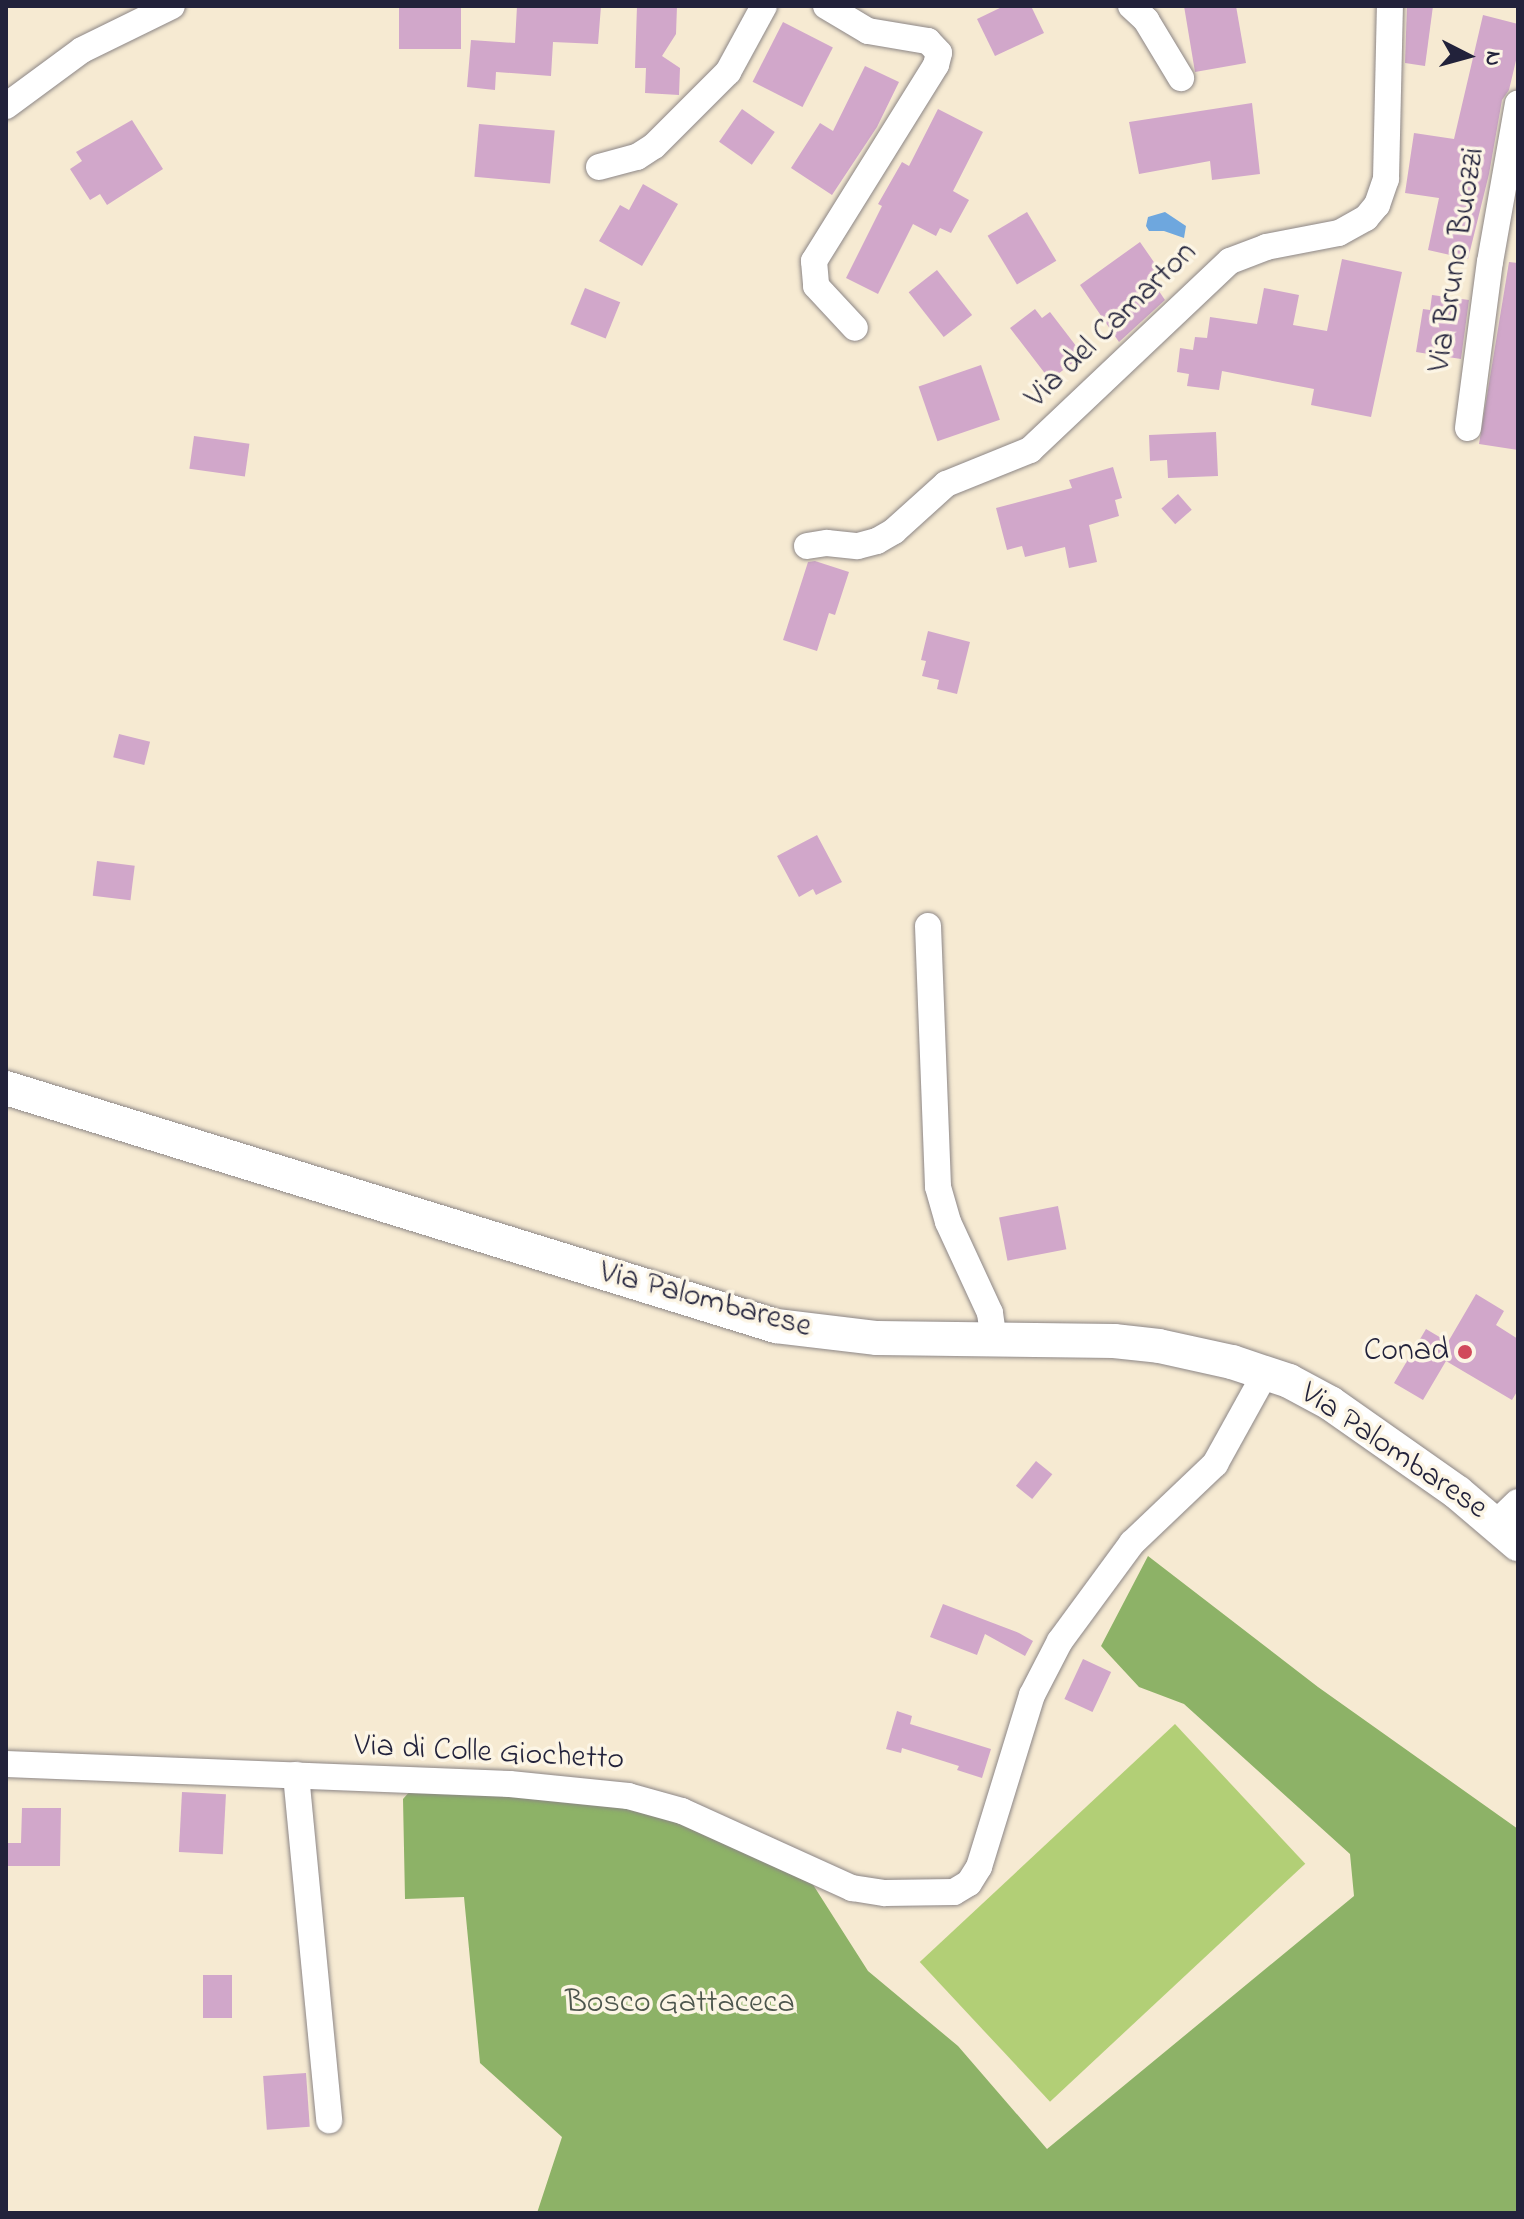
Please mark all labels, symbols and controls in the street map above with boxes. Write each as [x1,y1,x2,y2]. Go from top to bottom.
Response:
north arrow [1428,16,1508,96]
text: N [1475,49,1509,68]
street label: Via Bruno Buozzi [1421,145,1495,375]
street label: Via del Camarton [1018,235,1206,417]
street label: Via Palombarese [595,1254,815,1348]
place label: Conad [1364,1333,1449,1371]
marker: Conad [1456,1343,1474,1361]
street label: Via Palombarese [1292,1375,1494,1529]
street label: Via di Colle Giochetto [353,1728,625,1780]
park label: Bosco Gattaceca [565,1985,795,2023]

